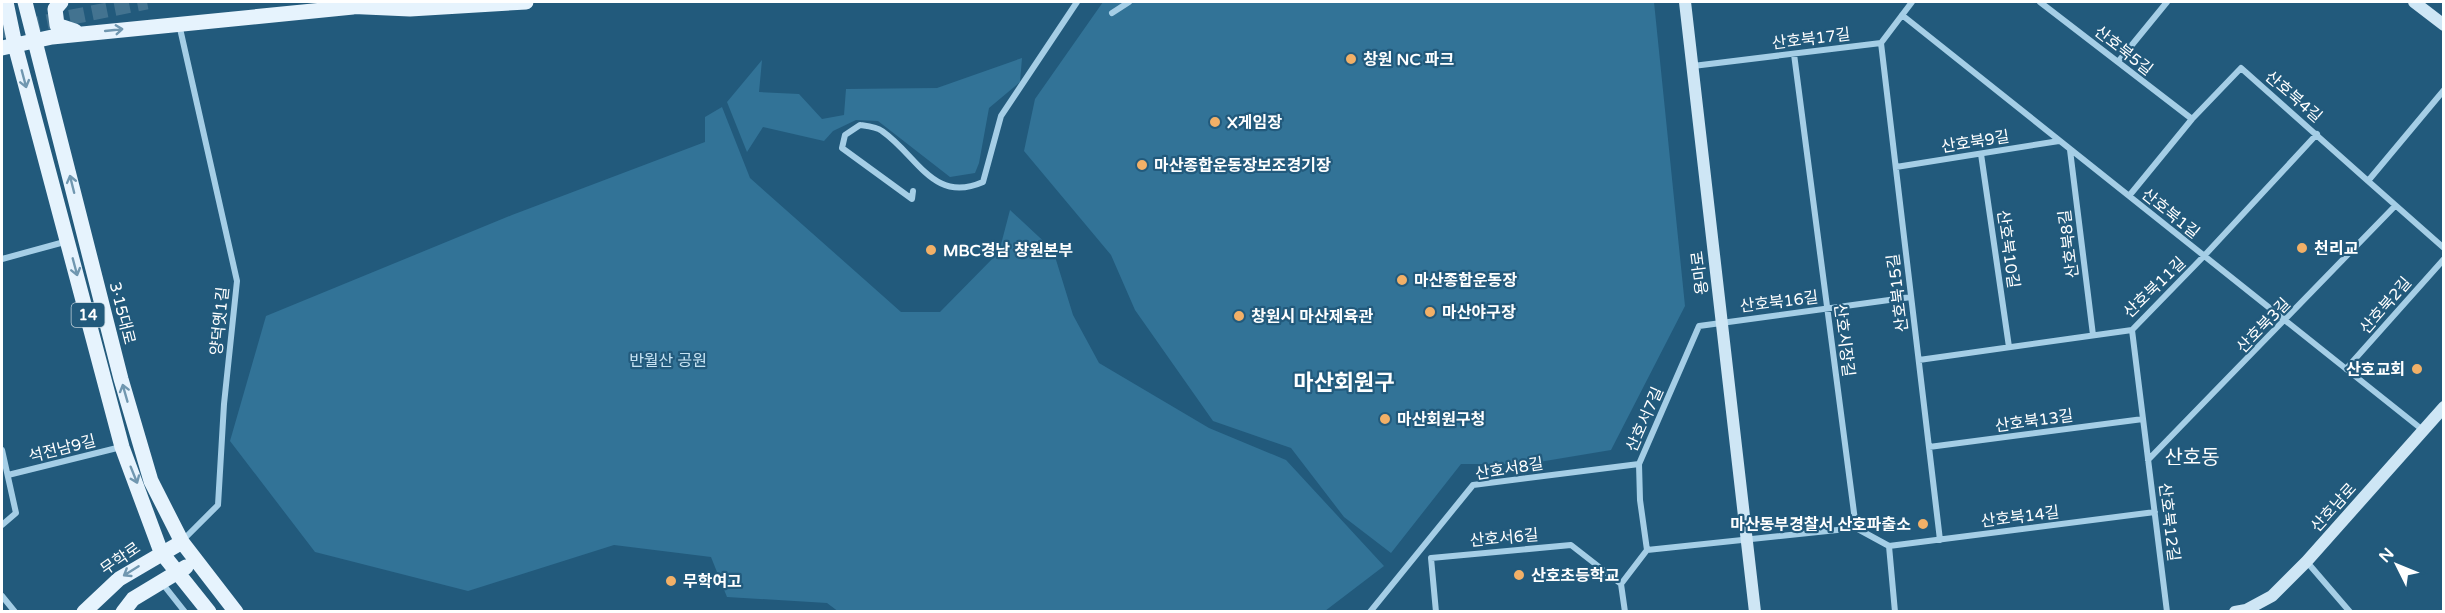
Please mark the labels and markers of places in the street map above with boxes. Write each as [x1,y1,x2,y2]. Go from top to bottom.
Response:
place label: 창원 NC 파크 [1363,50,1454,70]
marker: 창원 NC 파크 [1344,52,1358,66]
place label: X게임장 [1227,113,1282,133]
marker: X게임장 [1208,115,1222,129]
place label: 마산종합운동장보조경기장 [1154,156,1331,176]
marker: 마산종합운동장보조경기장 [1135,158,1149,172]
place label: 천리교 [2314,239,2358,259]
place label: MBC경남 창원본부 [943,241,1073,261]
marker: 천리교 [2295,241,2309,255]
marker: MBC경남 창원본부 [924,243,938,257]
place label: 마산종합운동장 [1414,271,1517,291]
marker: 마산종합운동장 [1395,273,1409,287]
place label: 마산야구장 [1442,303,1516,323]
marker: 마산야구장 [1423,305,1437,319]
place label: 창원시 마산제육관 [1251,307,1373,327]
marker: 창원시 마산제육관 [1232,309,1246,323]
place label: 산호교회 [2346,360,2405,380]
marker: 산호교회 [2410,362,2424,376]
place label: 마산회원구청 [1397,410,1485,430]
marker: 마산회원구청 [1378,412,1392,426]
place label: 마산동부경찰서 산호파출소 [1730,515,1911,535]
marker: 마산동부경찰서 산호파출소 [1916,517,1930,531]
place label: 산호초등학교 [1531,566,1620,586]
marker: 산호초등학교 [1512,568,1526,582]
place label: 무학여고 [683,572,742,592]
marker: 무학여고 [664,574,678,588]

